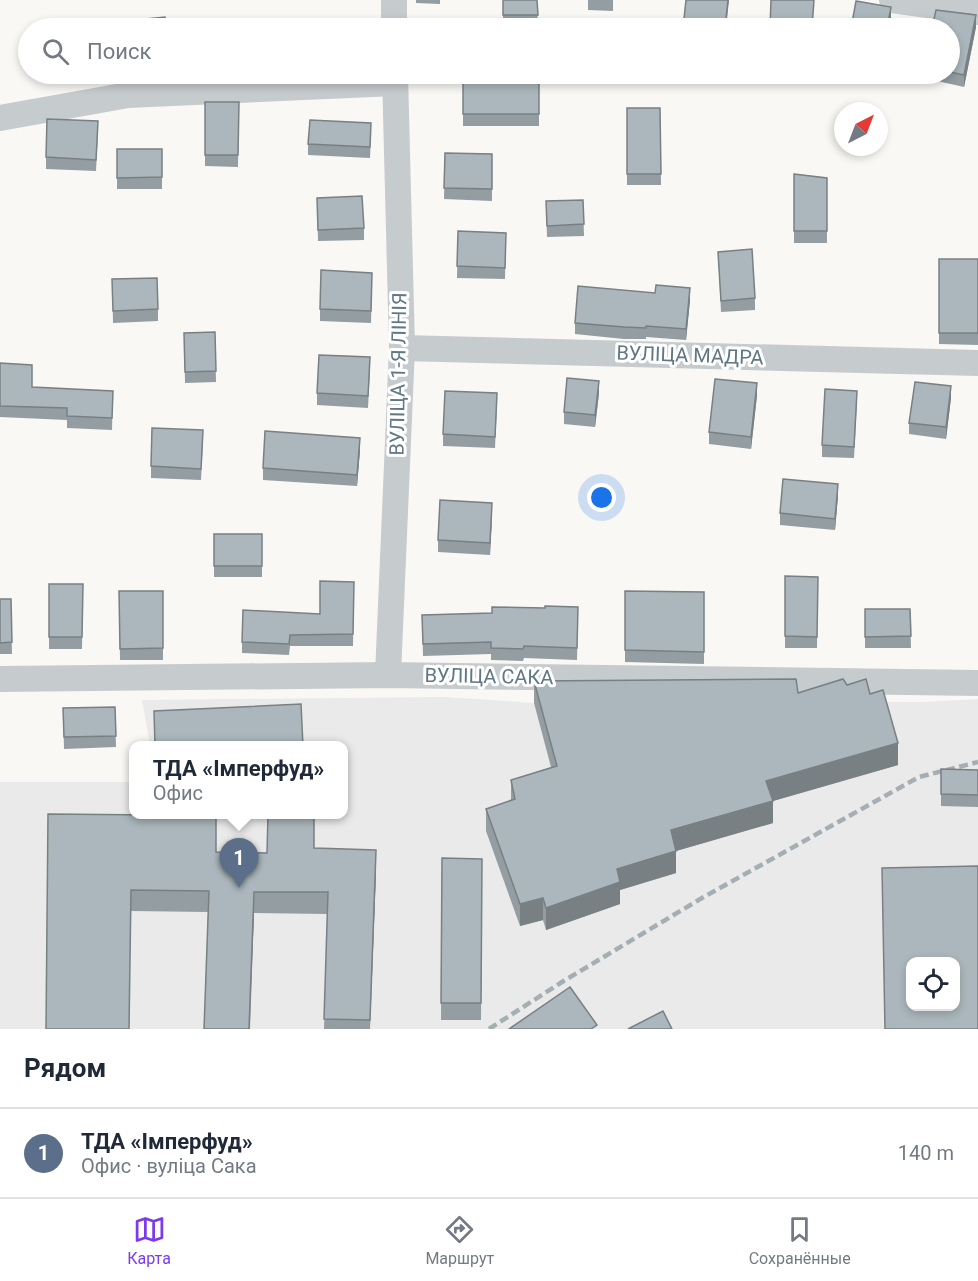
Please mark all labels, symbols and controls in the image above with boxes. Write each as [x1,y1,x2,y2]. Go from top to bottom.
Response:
search box [18,18,960,84]
icon: search [39,35,72,68]
text: Поиск [87,39,151,64]
north arrow [834,102,888,156]
street label: ВУЛІЦА 1-Я ЛІНІЯ [385,292,411,456]
street label: ВУЛІЦА МАДРА [616,340,764,370]
your location [587,483,616,512]
street label: ВУЛІЦА САКА [424,663,554,689]
popup [129,741,348,819]
text: ТДА «Імперфуд» [153,756,324,781]
text: Офис [153,781,203,805]
pin: 1 [220,838,258,888]
map controls [906,957,960,1011]
button: locate [906,957,960,1011]
text: Рядом [24,1053,106,1083]
text: ТДА «Імперфуд» [81,1129,253,1154]
text: 1 [38,1141,49,1165]
text: 140 m [898,1141,954,1165]
text: Офис · вуліца Сака [81,1154,257,1178]
tab: Карта [127,1213,171,1268]
tab: Маршрут [425,1213,494,1268]
tab: Сохранённые [749,1213,851,1268]

